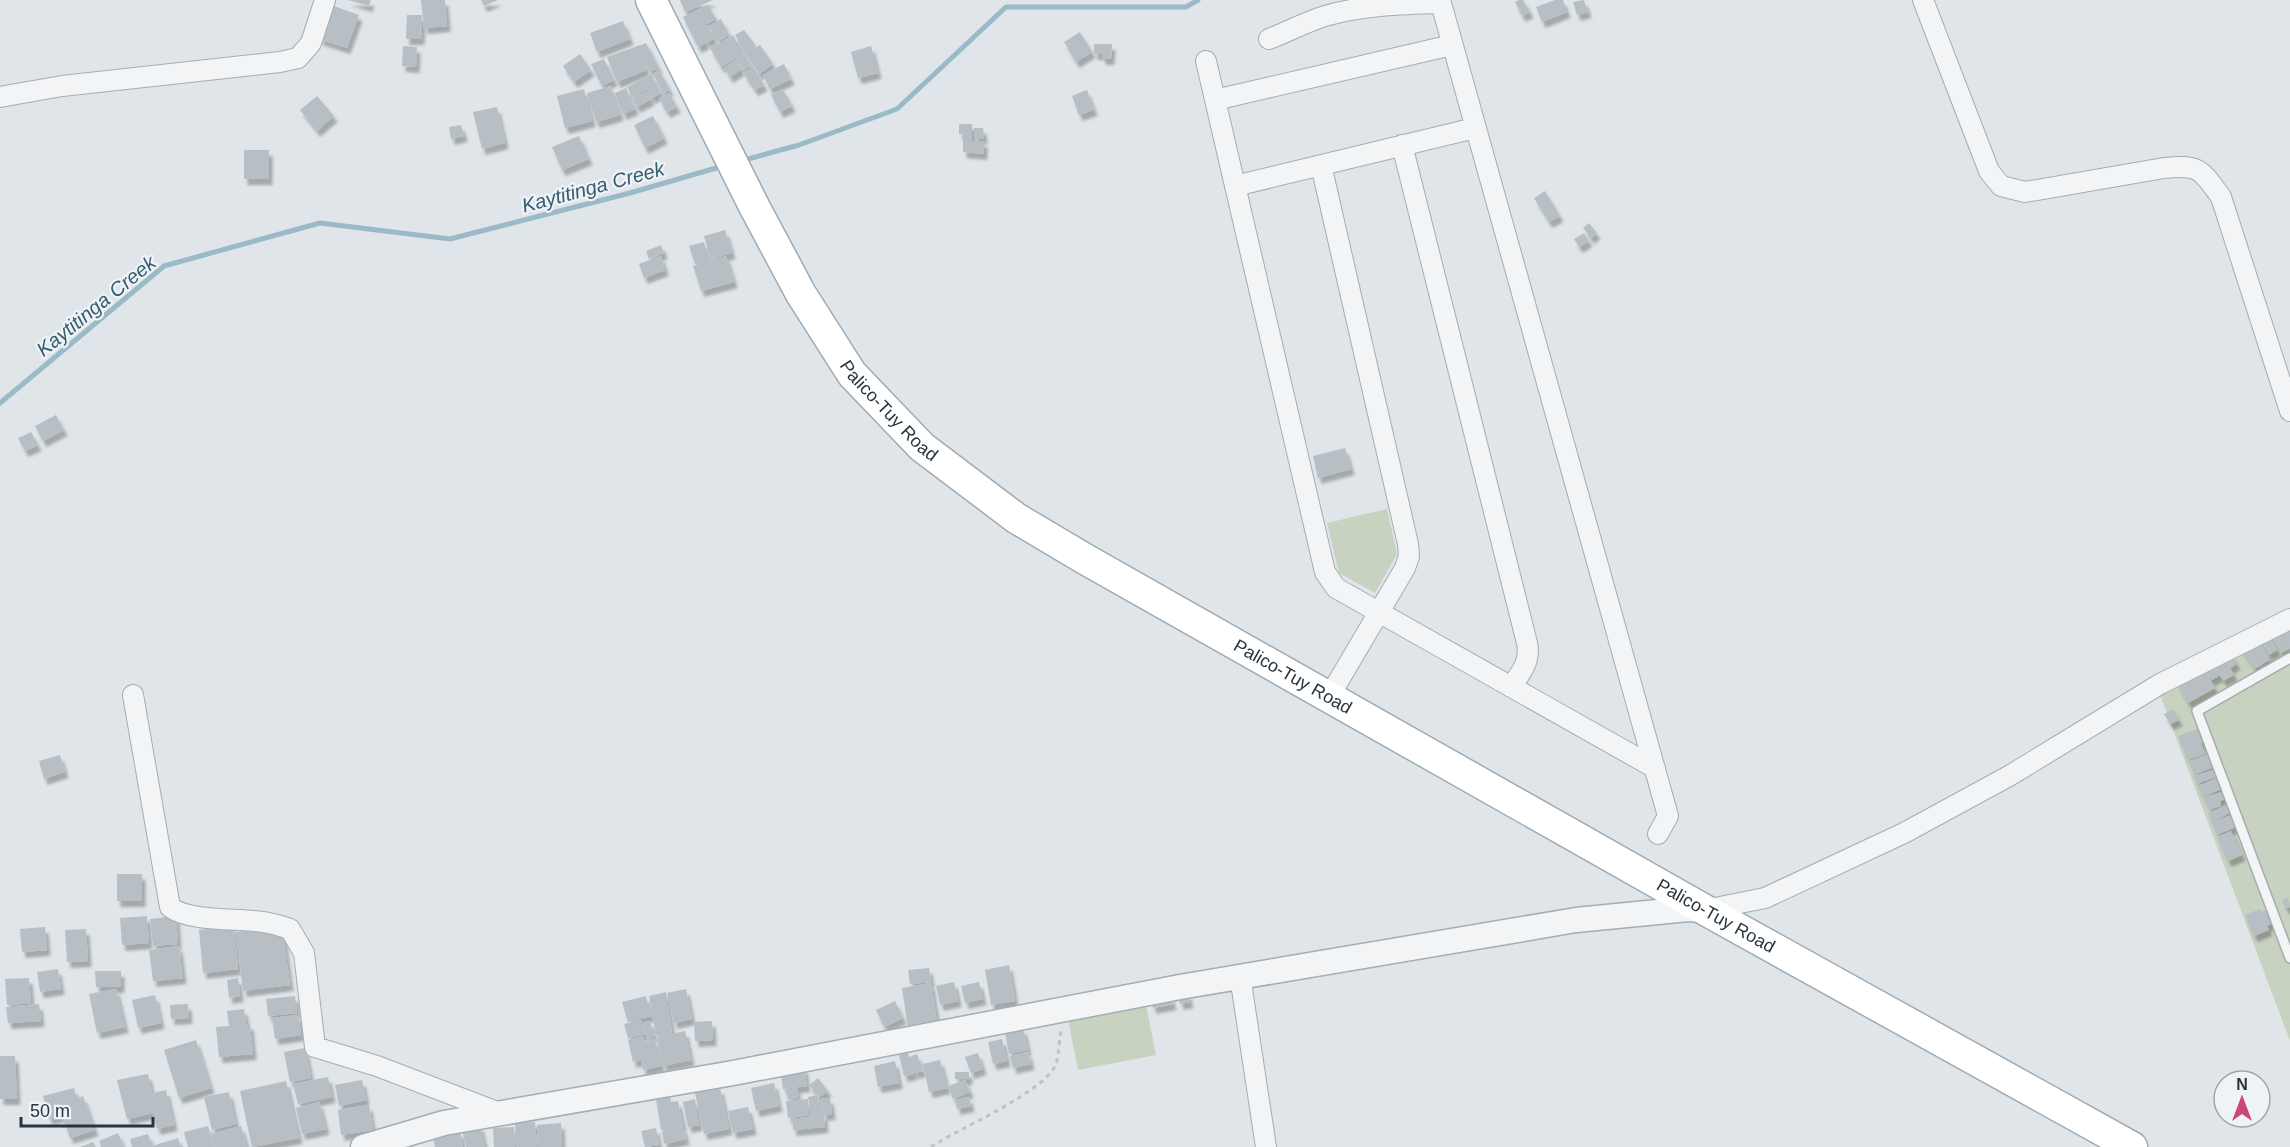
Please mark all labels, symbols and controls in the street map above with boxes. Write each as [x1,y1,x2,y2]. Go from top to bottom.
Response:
water label: Kaytitinga Creek [519,157,668,217]
water label: Kaytitinga Creek [32,251,161,361]
street label: Palico-Tuy Road [836,357,942,465]
street label: Palico-Tuy Road [1230,635,1355,718]
street label: Palico-Tuy Road [1653,875,1779,957]
north arrow [2212,1069,2272,1129]
text: N [2236,1076,2248,1093]
scale bar [21,1090,153,1128]
text: 50 m [30,1101,70,1121]

